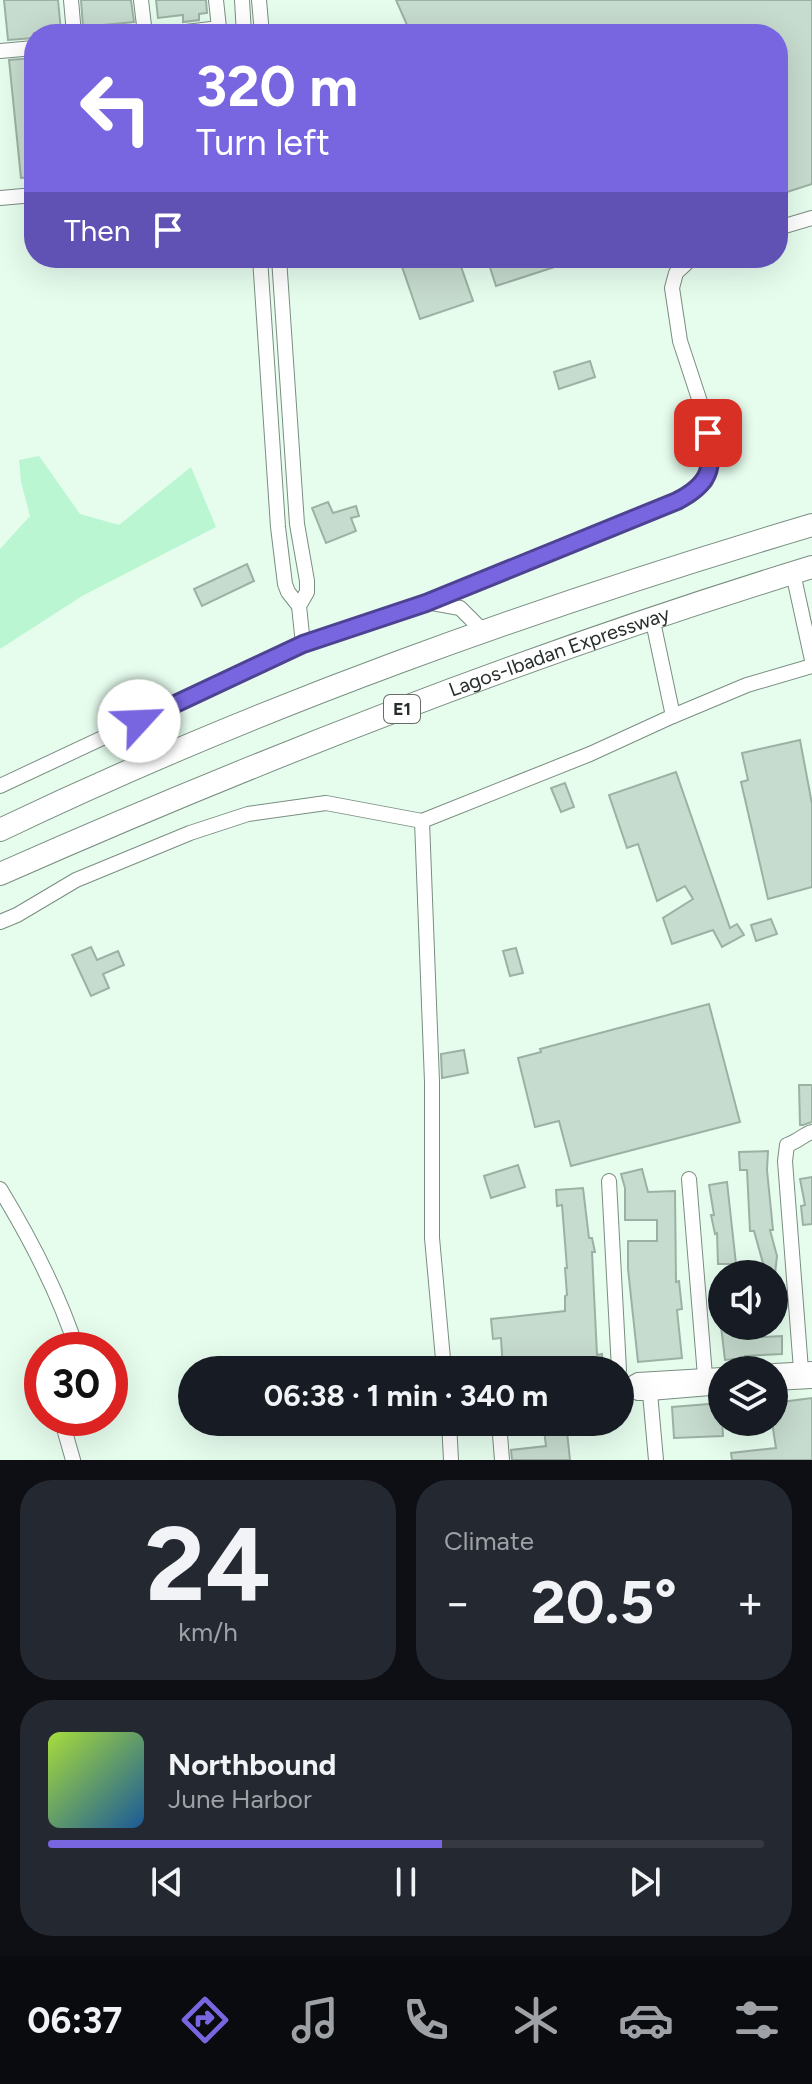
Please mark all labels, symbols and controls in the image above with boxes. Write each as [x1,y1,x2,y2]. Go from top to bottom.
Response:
text: 320 m [196,53,358,120]
icon: left [64,56,168,160]
text: Turn left [196,121,330,164]
icon: arrive [146,208,190,252]
text: Then [64,212,130,249]
pin [674,399,742,467]
icon: arrive [686,411,730,455]
street label: Lagos-Ibadan Expressway [445,601,673,702]
position arrow [97,679,181,763]
road number: E1 [384,695,420,723]
map controls [708,1260,788,1436]
button: sound [708,1260,788,1340]
speed limit sign: 30 [24,1332,128,1436]
button: layers [708,1356,788,1436]
text: 06:38 · 1 min · 340 m [264,1377,548,1414]
text: 24 [145,1501,271,1626]
text: Climate [444,1525,534,1557]
text: 20.5° [531,1566,677,1638]
text: − [444,1576,471,1629]
text: + [737,1576,764,1629]
text: km/h [178,1616,238,1648]
text: Northbound [168,1746,336,1783]
text: June Harbor [168,1783,312,1815]
icon: previous [145,1860,189,1904]
icon: pause [384,1860,428,1904]
icon: next [623,1860,667,1904]
icon: directions [177,1992,233,2048]
icon: music [287,1992,343,2048]
icon: phone [398,1992,454,2048]
icon: climate [508,1992,564,2048]
icon: car [618,1992,674,2048]
icon: filters [729,1992,785,2048]
text: 06:37 [27,1999,122,2042]

